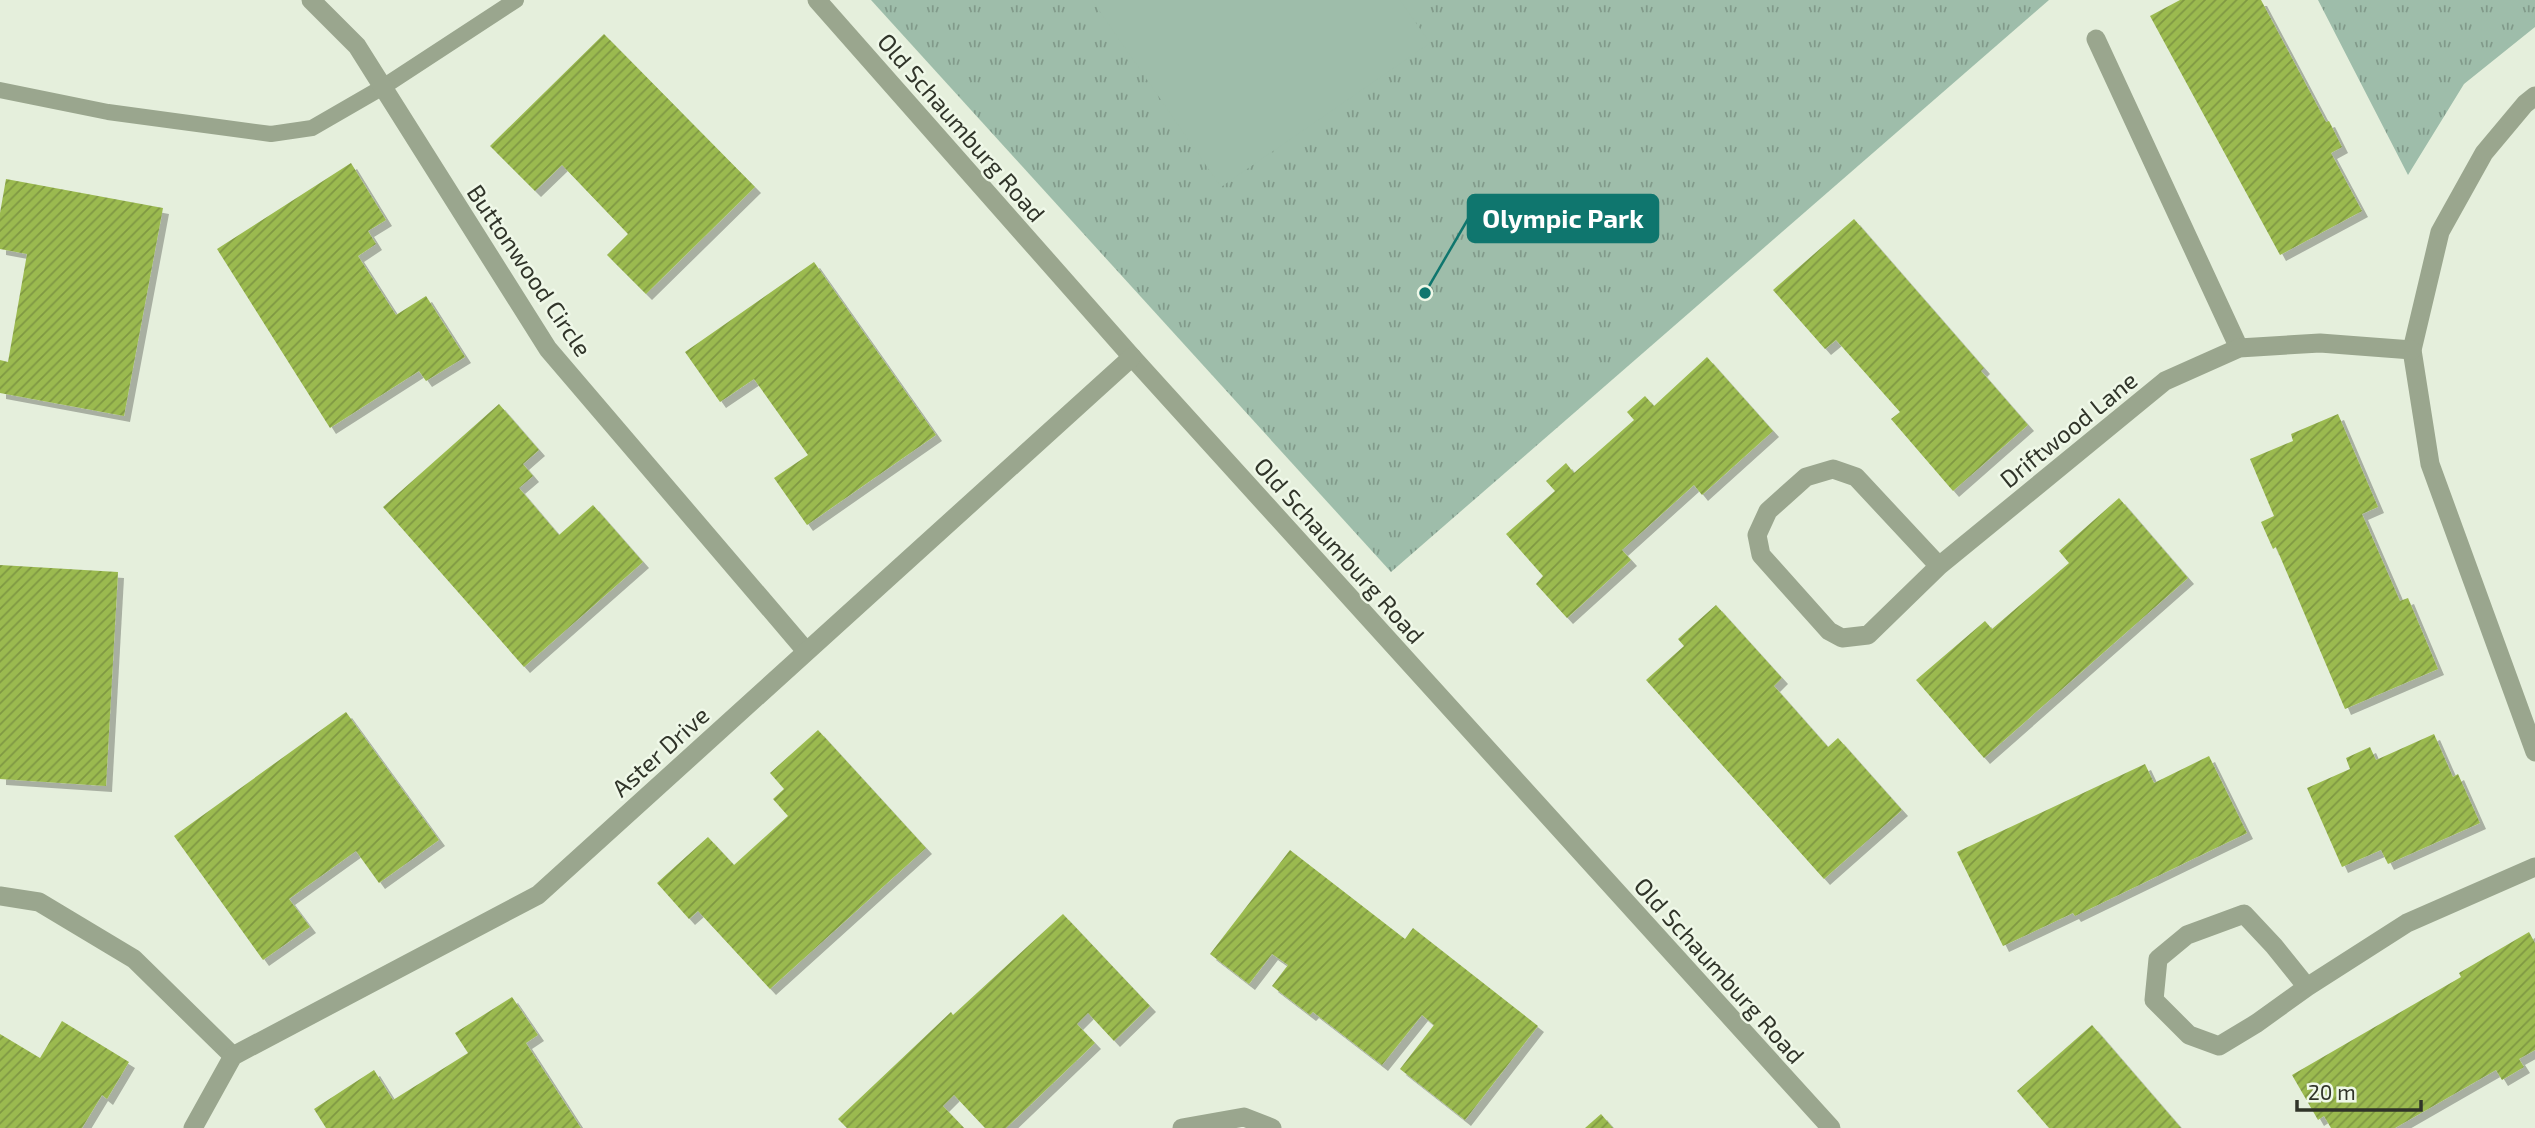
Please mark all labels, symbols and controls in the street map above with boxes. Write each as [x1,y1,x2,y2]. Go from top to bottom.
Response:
street label: Old Schaumburg Road [872,27,1052,227]
street label: Buttonwood Circle [462,178,598,362]
callout: Olympic Park [1468,195,1658,242]
text: Olympic Park [1482,202,1644,234]
street label: Driftwood Lane [1994,365,2142,493]
street label: Old Schaumburg Road [1249,451,1431,649]
street label: Aster Drive [605,700,715,802]
street label: Old Schaumburg Road [1629,871,1811,1069]
scale bar [2297,1068,2421,1112]
text: 20 m [2308,1079,2356,1104]

